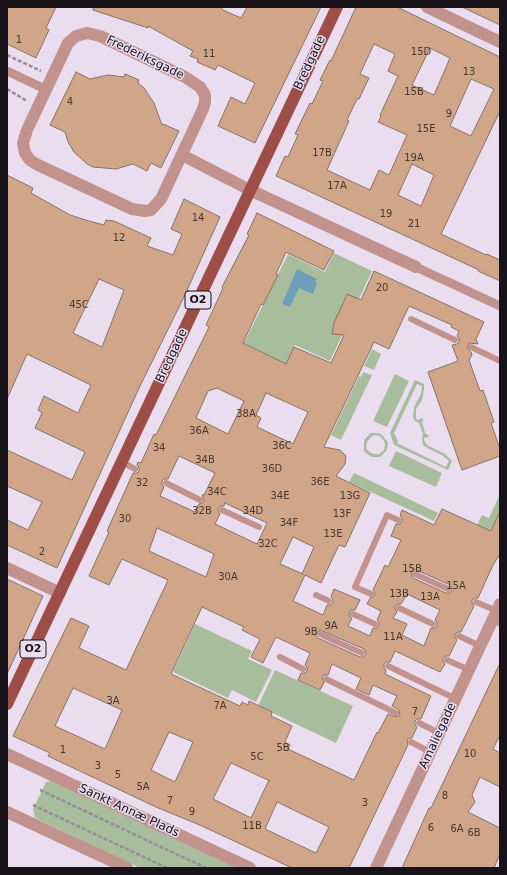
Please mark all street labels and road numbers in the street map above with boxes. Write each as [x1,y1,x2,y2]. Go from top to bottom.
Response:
street label: Frederiksgade [104,33,186,83]
street label: Bredgade [291,34,329,92]
road number: O2 [185,291,211,309]
street label: Bredgade [153,327,191,385]
road number: O2 [20,640,46,658]
street label: Amaliegade [416,701,460,771]
street label: Sankt Annæ Plads [77,781,181,841]

